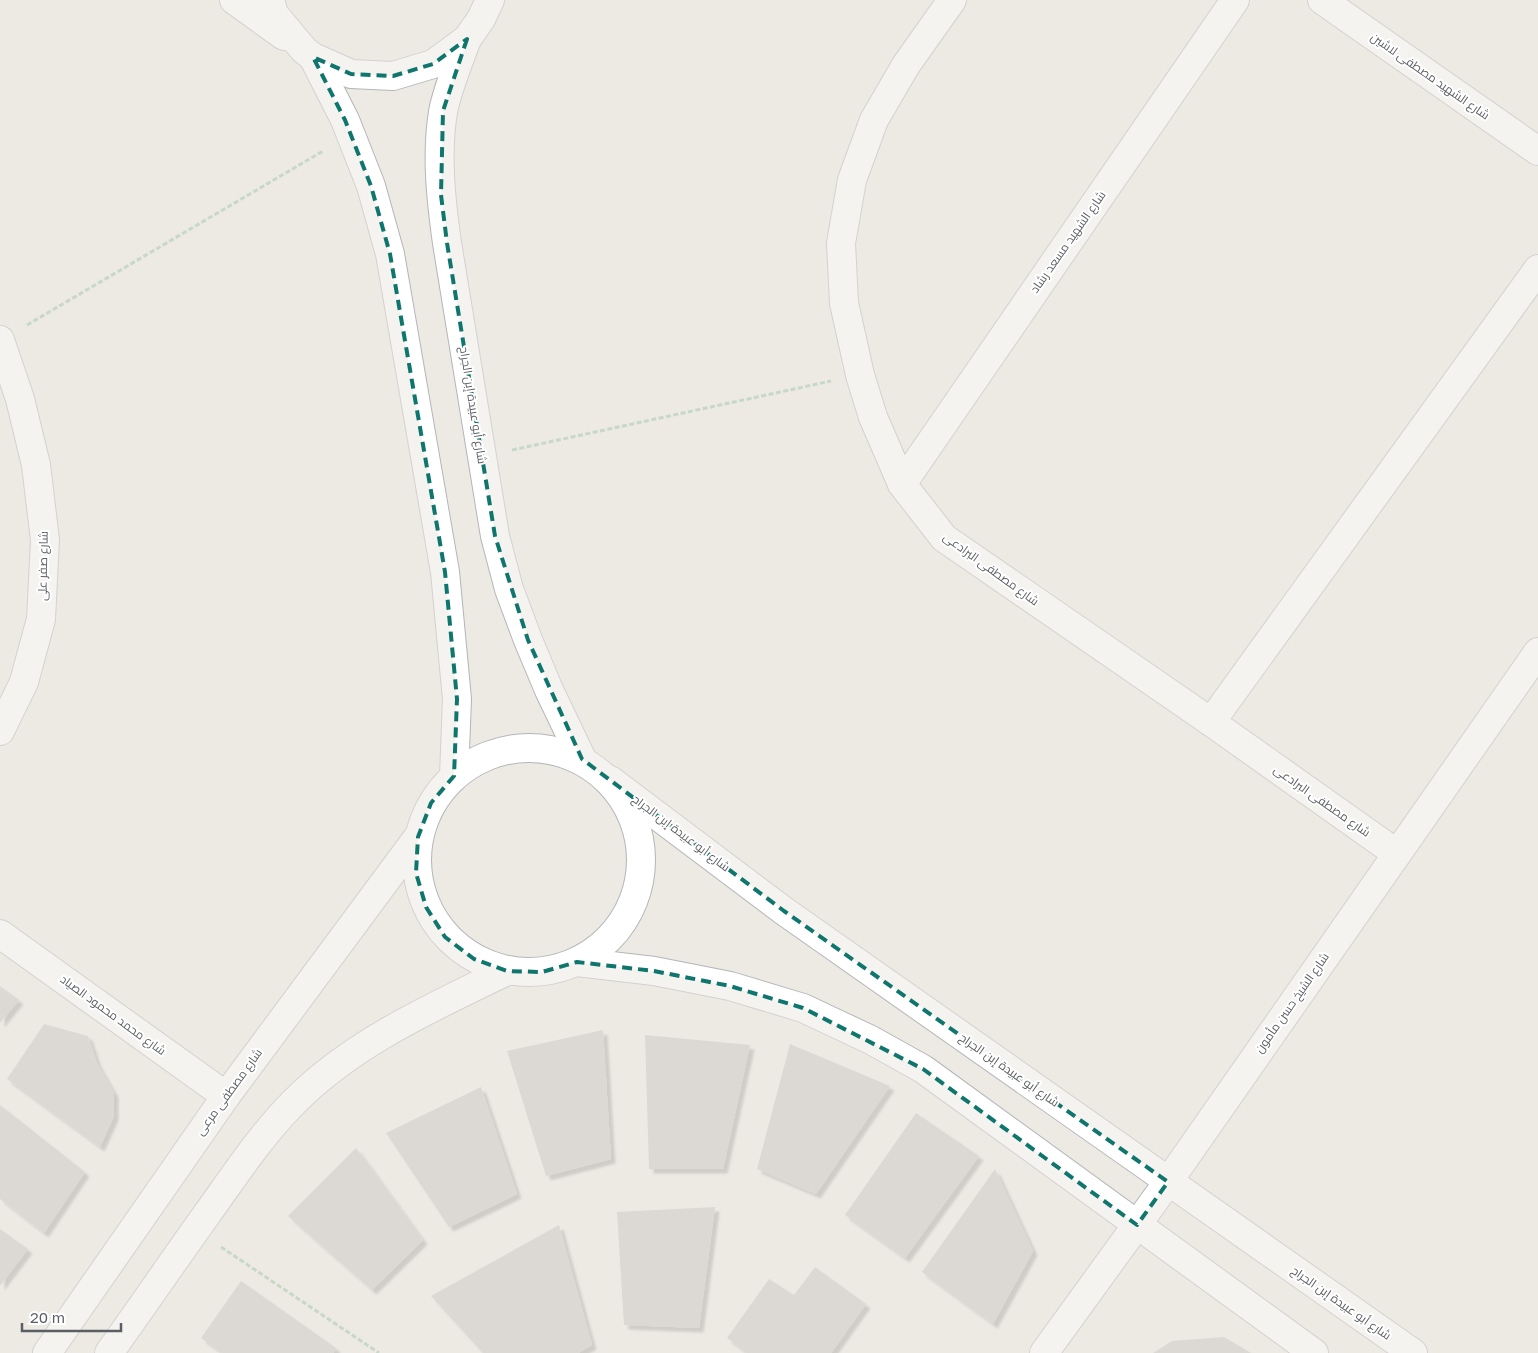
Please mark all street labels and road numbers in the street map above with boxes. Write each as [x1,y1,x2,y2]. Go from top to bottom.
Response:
street label: شارع الشهيد مصطفى لاشين [1367,29,1493,123]
street label: شارع الشهيد مسعد رشاد [1027,188,1109,296]
street label: شارع أبو عبيدة إبن الجراح [456,345,490,465]
street label: شارع مصطفى البرادعى [940,529,1042,609]
street label: شارع صفر على [34,531,52,601]
street label: شارع مصطفى البرادعى [1270,762,1374,841]
street label: شارع أبو عبيدة إبن الجراح [629,791,733,875]
street label: شارع الشيخ حسن مأمون [1251,950,1333,1056]
street label: شارع محمد محمود الصياد [57,971,169,1059]
street label: شارع أبو عبيدة إبن الجراح [956,1029,1062,1111]
street label: شارع مصطفى مرعى [192,1045,266,1139]
street label: شارع أبو عبيدة إبن الجراح [1288,1262,1394,1344]

